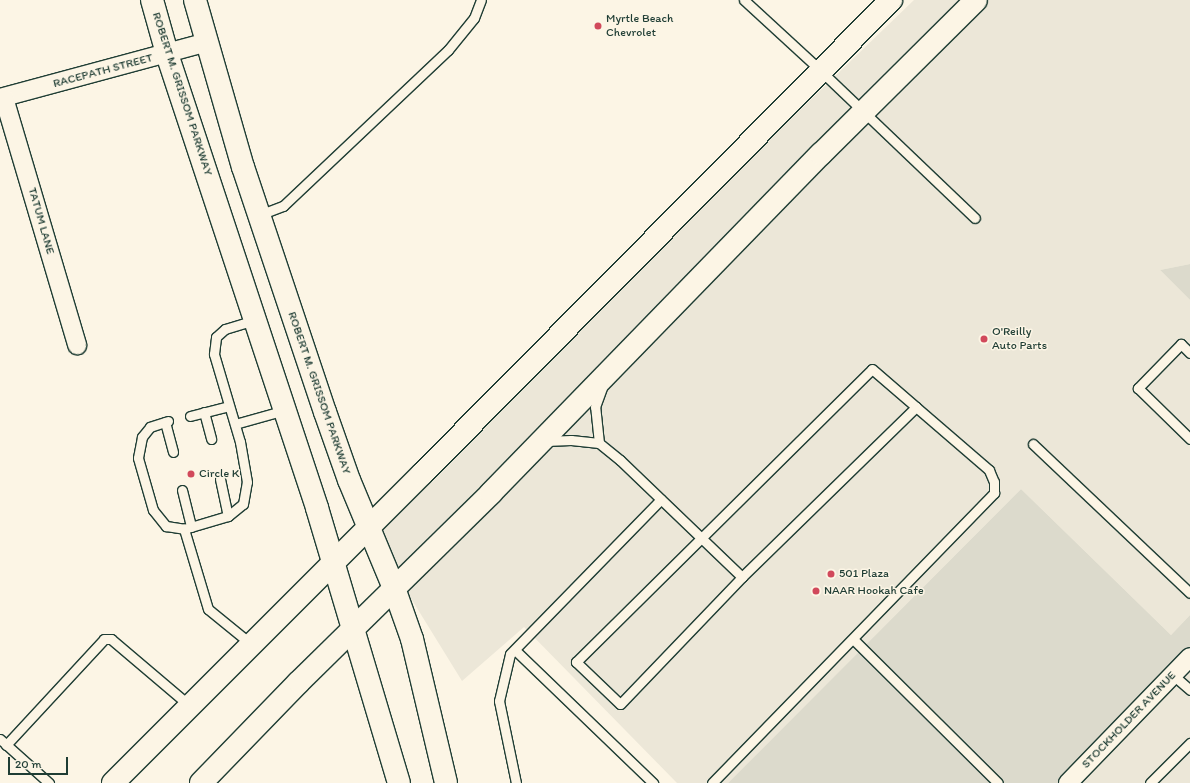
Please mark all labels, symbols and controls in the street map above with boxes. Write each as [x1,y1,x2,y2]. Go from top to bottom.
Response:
street label: ROBERT M. GRISSOM PARKWAY [149,10,215,178]
place label: Myrtle Beach Chevrolet [606,12,673,40]
marker: Myrtle Beach Chevrolet [593,21,603,31]
street label: RACEPATH STREET [52,51,154,91]
street label: TATUM LANE [25,186,57,256]
street label: ROBERT M. GRISSOM PARKWAY [284,310,354,476]
place label: O'Reilly Auto Parts [992,325,1047,353]
marker: O'Reilly Auto Parts [979,334,989,344]
place label: Circle K [199,467,239,481]
marker: Circle K [186,469,196,479]
place label: 501 Plaza [839,567,889,581]
marker: 501 Plaza [826,569,836,579]
place label: NAAR Hookah Cafe [824,584,924,598]
marker: NAAR Hookah Cafe [811,586,821,596]
street label: STOCKHOLDER AVENUE [1079,669,1179,771]
scale bar [10,749,70,775]
text: 20 m [15,757,42,771]

